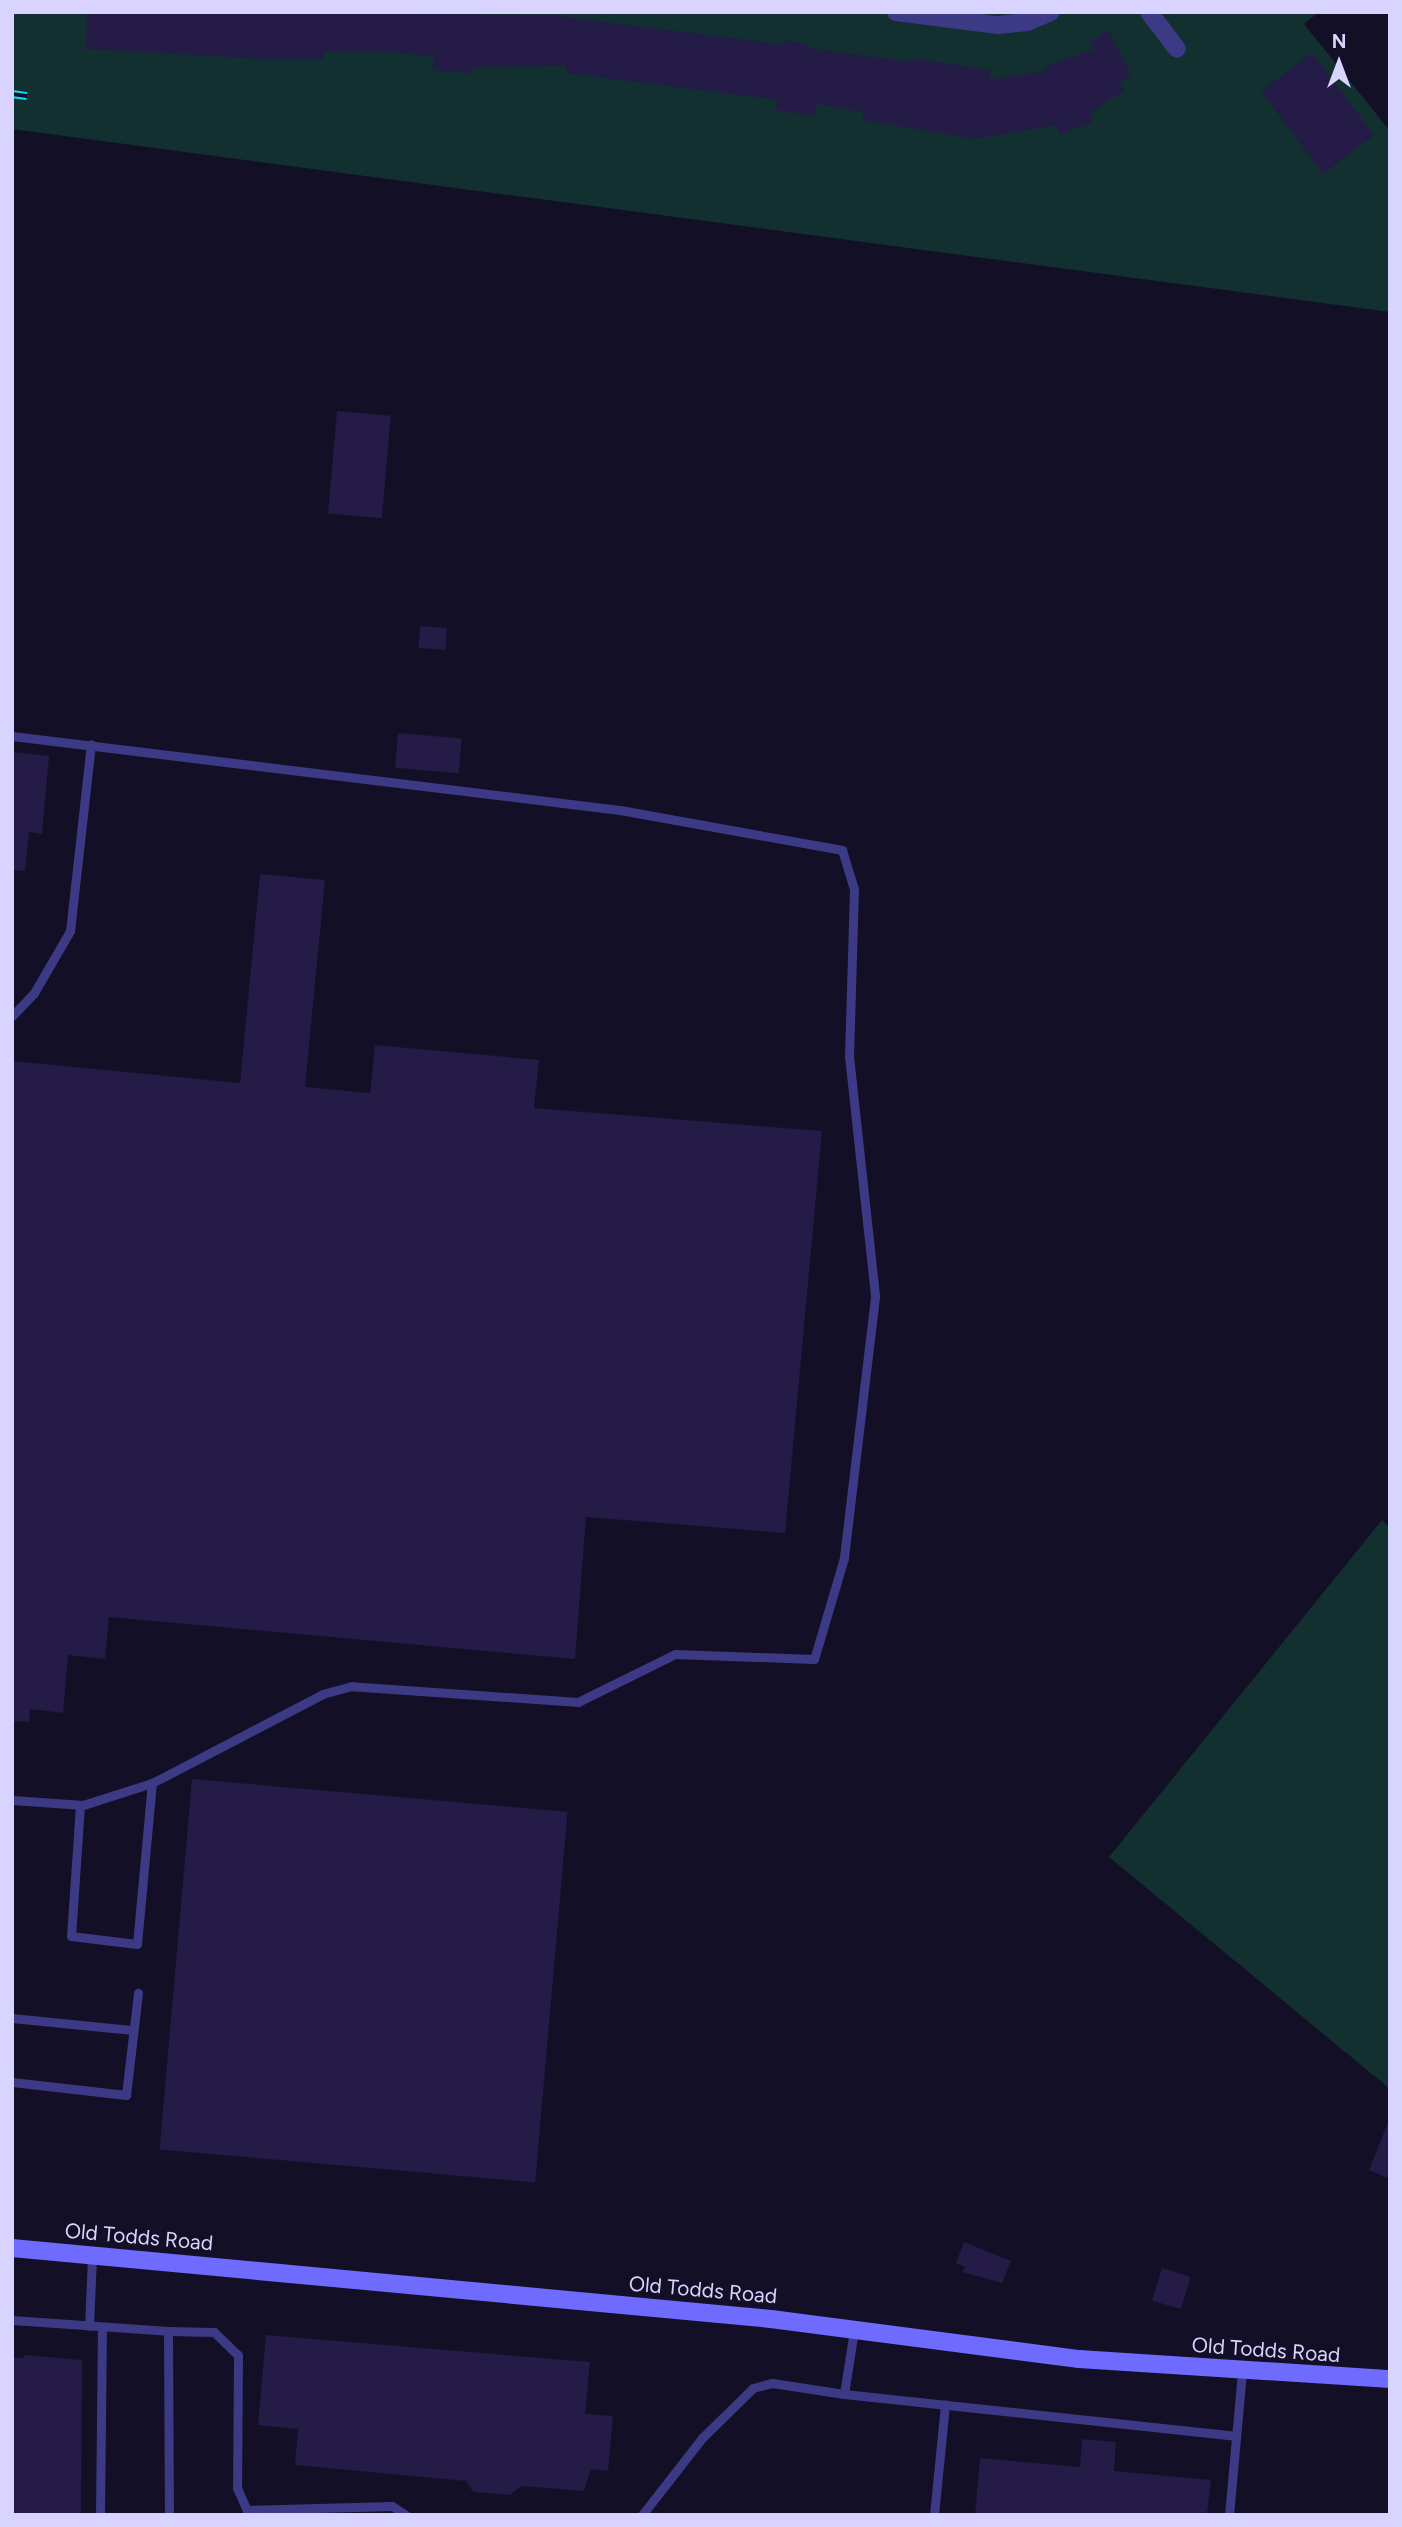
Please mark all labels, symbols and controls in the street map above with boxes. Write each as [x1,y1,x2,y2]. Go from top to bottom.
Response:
north arrow [1304,28,1374,98]
text: N [1332,30,1346,53]
street label: Old Todds Road [64,2218,214,2256]
street label: Old Todds Road [628,2271,778,2309]
street label: Old Todds Road [1191,2332,1341,2368]

